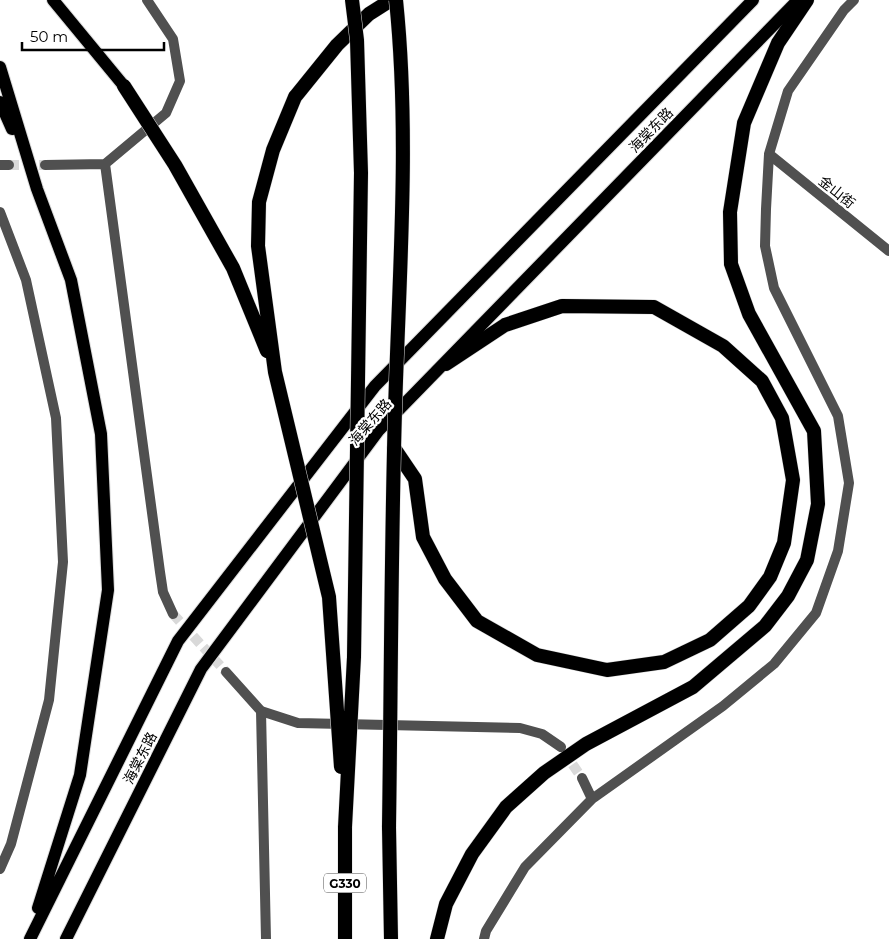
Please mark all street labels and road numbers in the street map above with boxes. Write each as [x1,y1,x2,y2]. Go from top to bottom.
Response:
street label: 海棠东路 [625,104,677,156]
street label: 金山街 [815,172,859,212]
street label: 海棠东路 [345,395,395,449]
street label: 海棠东路 [119,729,161,787]
road number: G330 [324,874,366,892]

